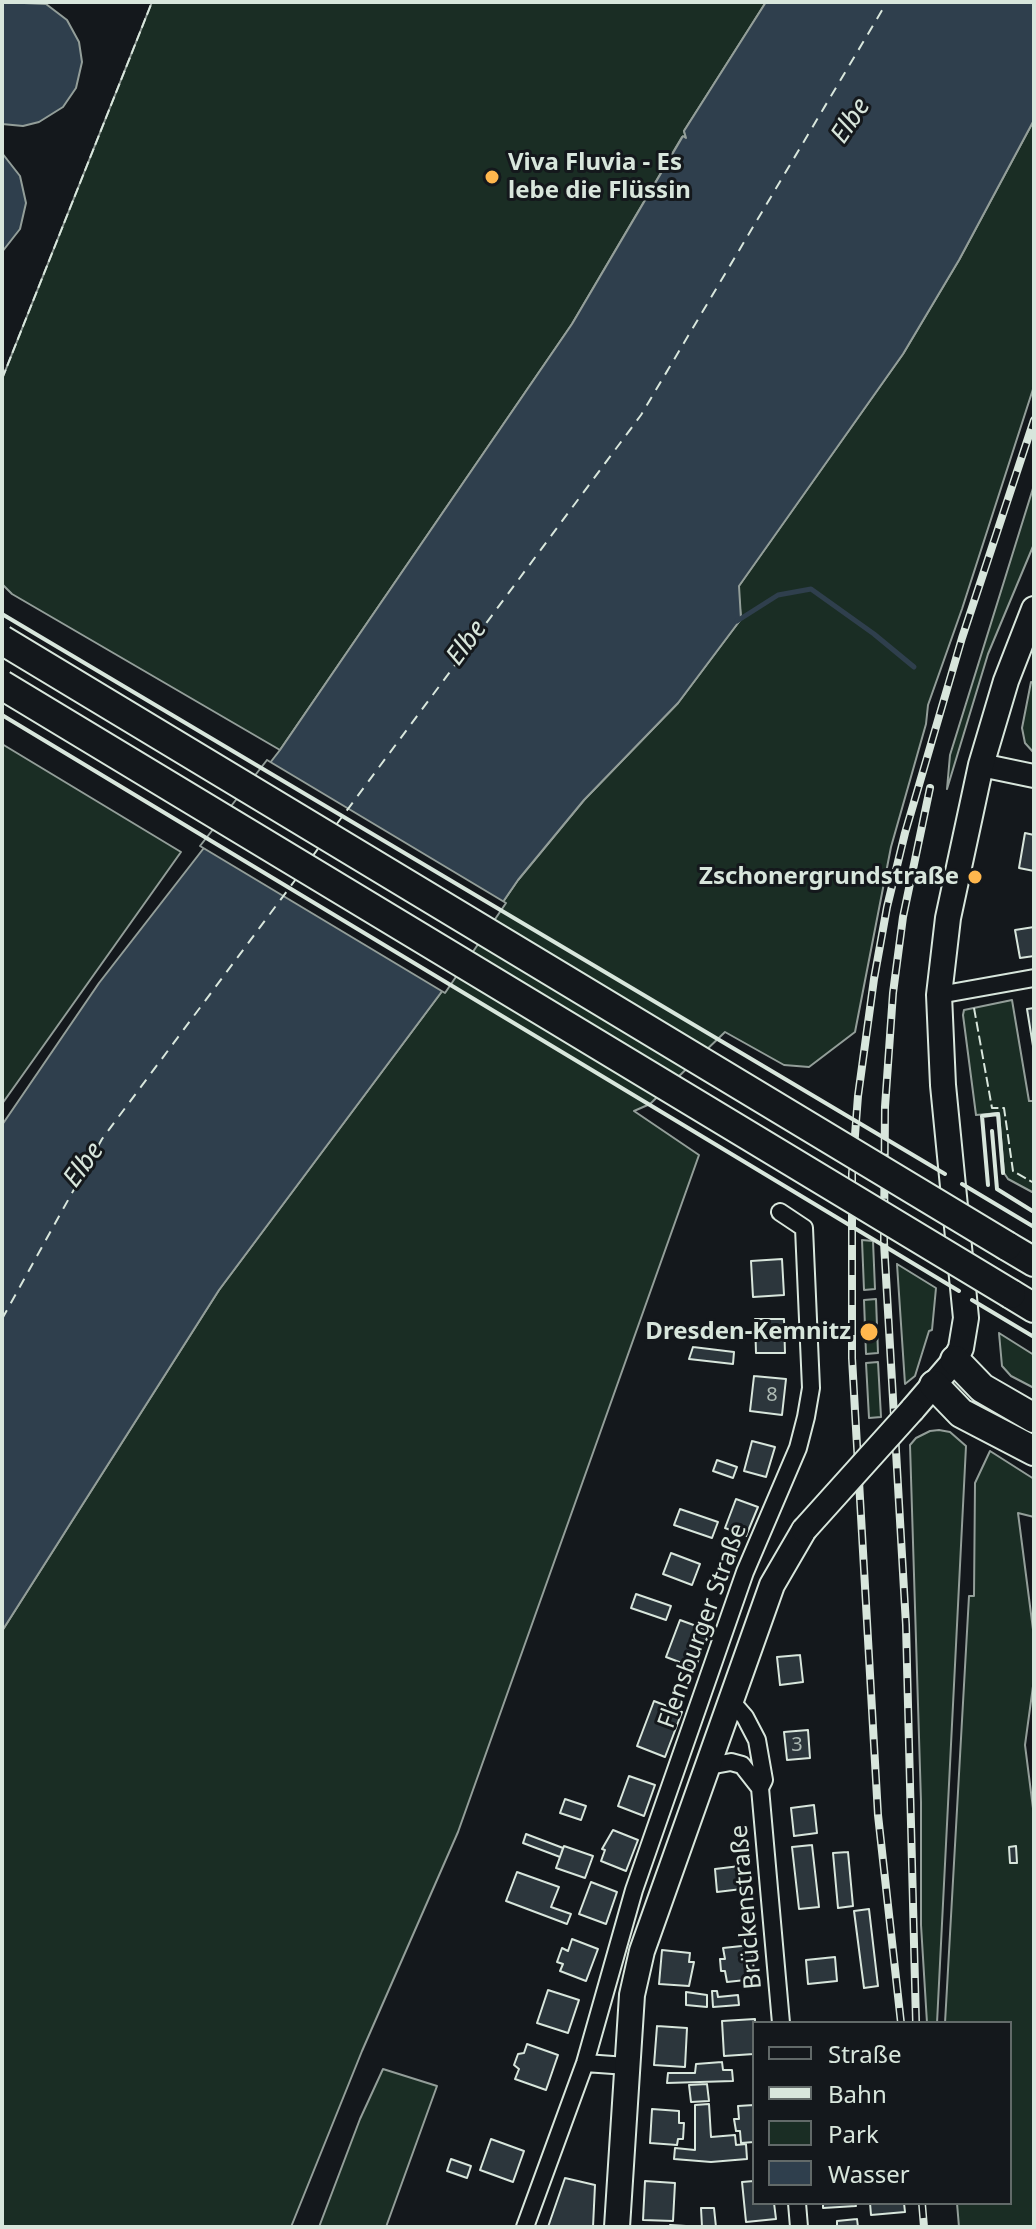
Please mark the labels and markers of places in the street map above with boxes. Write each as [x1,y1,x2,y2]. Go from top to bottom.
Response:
place label: Viva Fluvia - Es lebe die Flüssin [508,149,691,205]
marker: Viva Fluvia - Es lebe die Flüssin [483,168,501,186]
place label: Zschonergrundstraße [699,863,959,891]
marker: Zschonergrundstraße [966,868,984,886]
place label: Dresden-Kemnitz [645,1318,851,1346]
marker: Dresden-Kemnitz [858,1321,880,1343]

